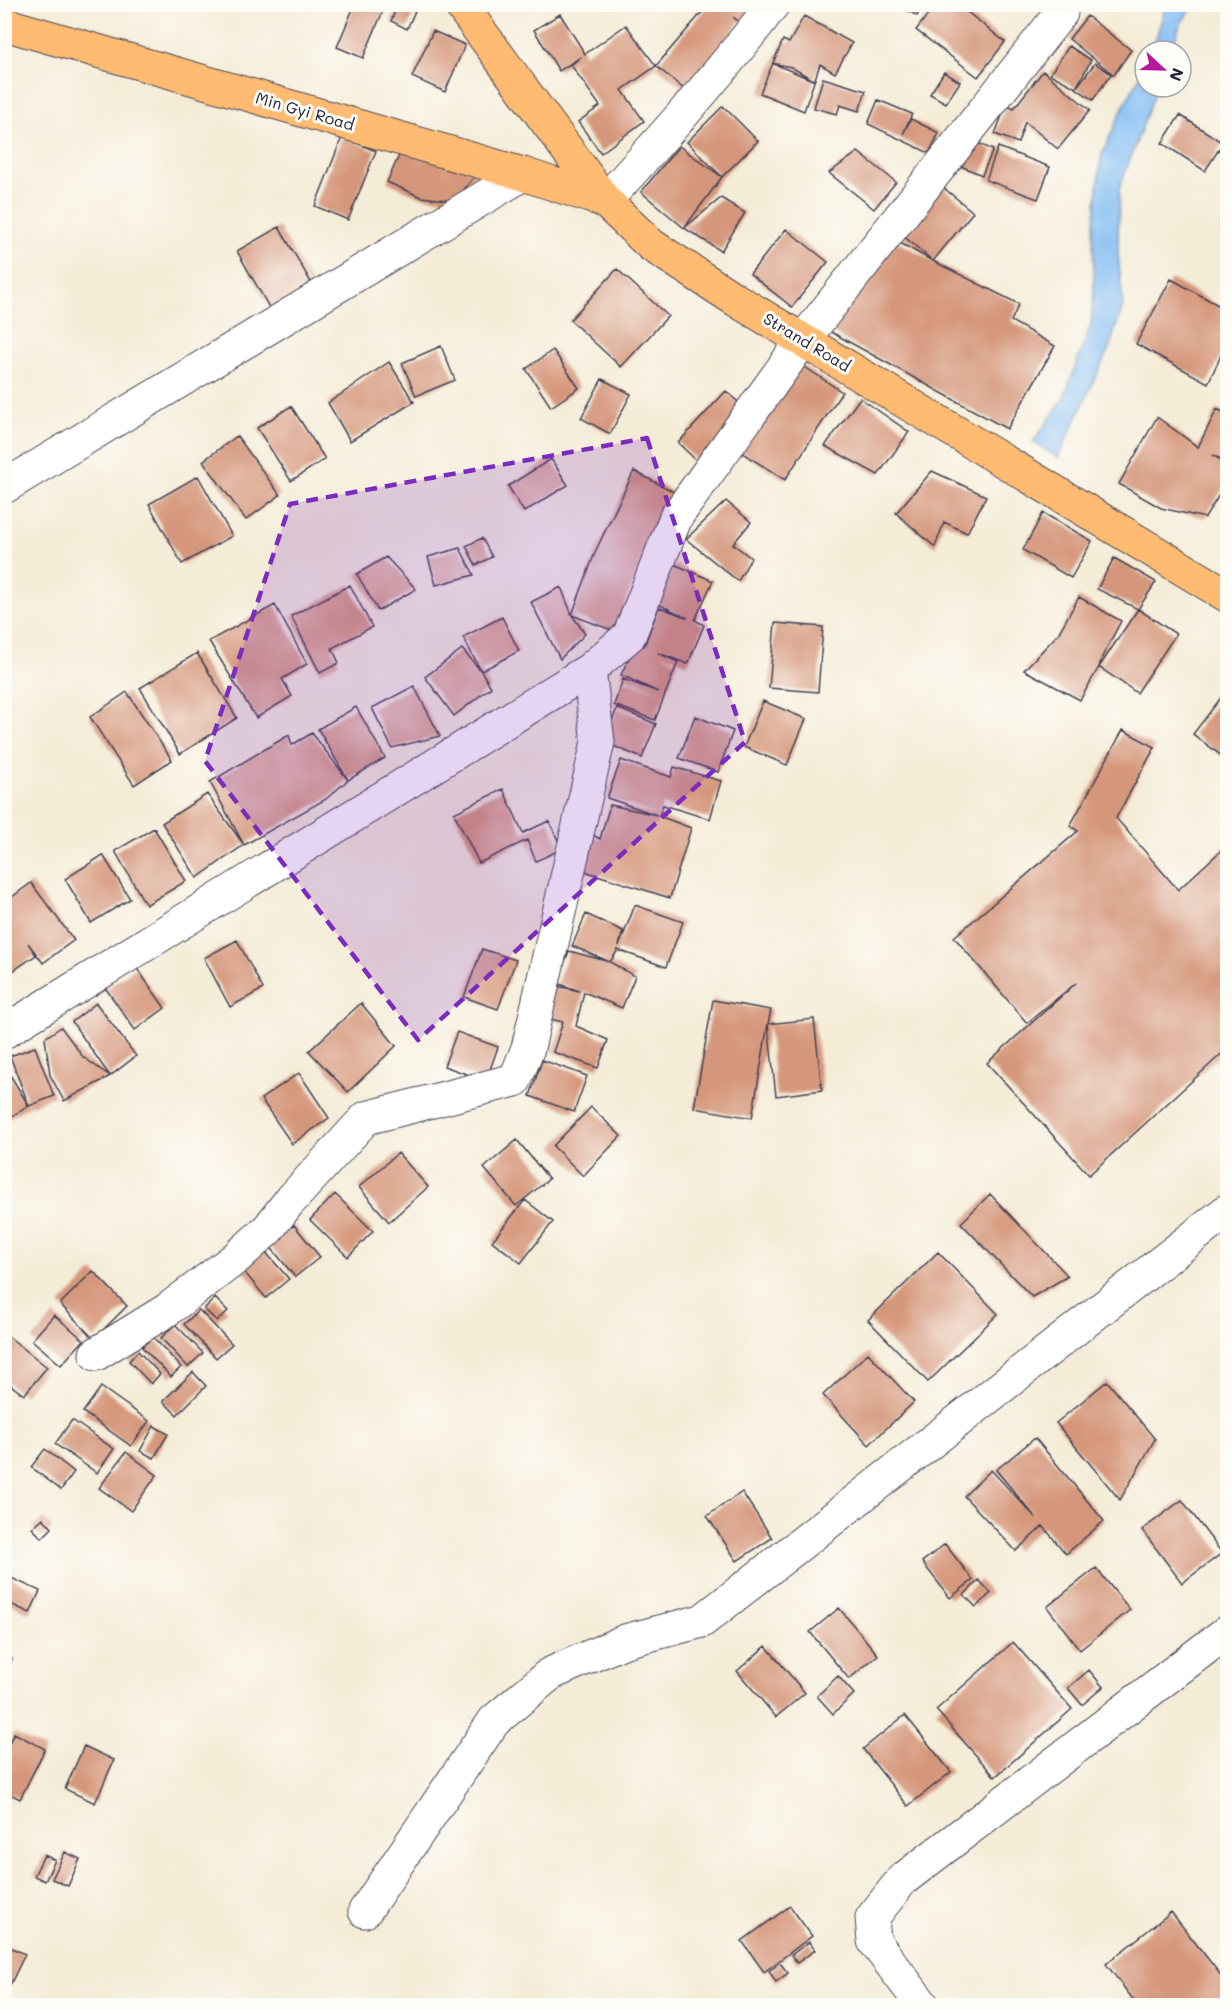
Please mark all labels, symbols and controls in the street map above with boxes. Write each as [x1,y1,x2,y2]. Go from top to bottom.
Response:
north arrow [1133,39,1193,99]
text: N [1165,65,1189,84]
street label: Min Gyi Road [253,86,357,135]
street label: Strand Road [760,307,855,376]

